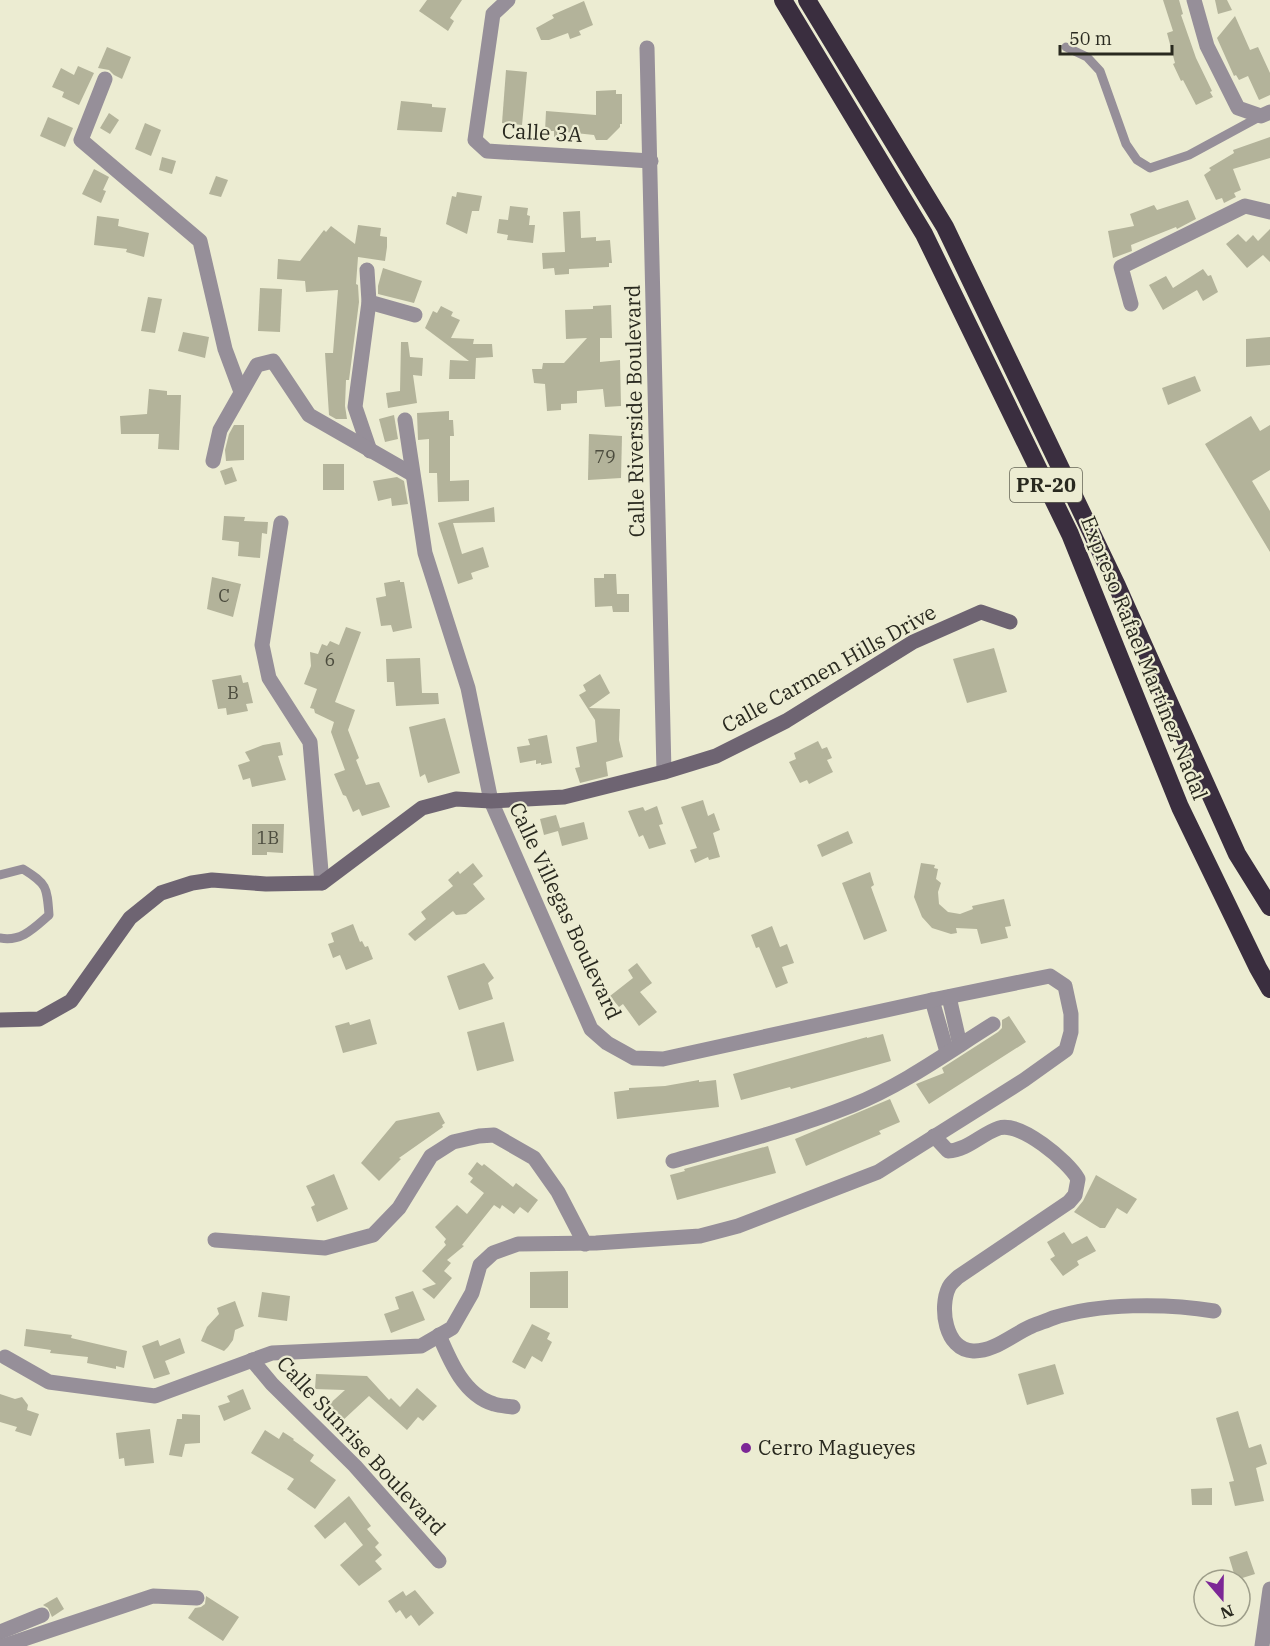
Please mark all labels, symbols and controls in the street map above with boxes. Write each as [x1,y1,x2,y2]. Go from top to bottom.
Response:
scale bar [1060,18,1172,56]
text: 50 m [1069,27,1112,50]
street label: Calle 3A [501,116,584,148]
street label: Calle Riverside Boulevard [618,284,650,538]
house number: 79 [594,445,616,468]
road number: PR-20 [1010,468,1082,502]
street label: Expreso Rafael Martínez Nadal [1075,512,1215,804]
house number: C [218,584,230,607]
street label: Calle Carmen Hills Drive [716,597,941,739]
house number: 6 [325,648,335,671]
house number: B [227,681,239,704]
street label: Calle Villegas Boulevard [503,797,629,1024]
house number: 1B [257,826,279,849]
street label: Calle Sunrise Boulevard [271,1350,452,1541]
place label: Cerro Magueyes [758,1433,916,1461]
marker: Cerro Magueyes [739,1441,753,1455]
north arrow [1192,1568,1252,1628]
text: N [1218,1601,1236,1624]

